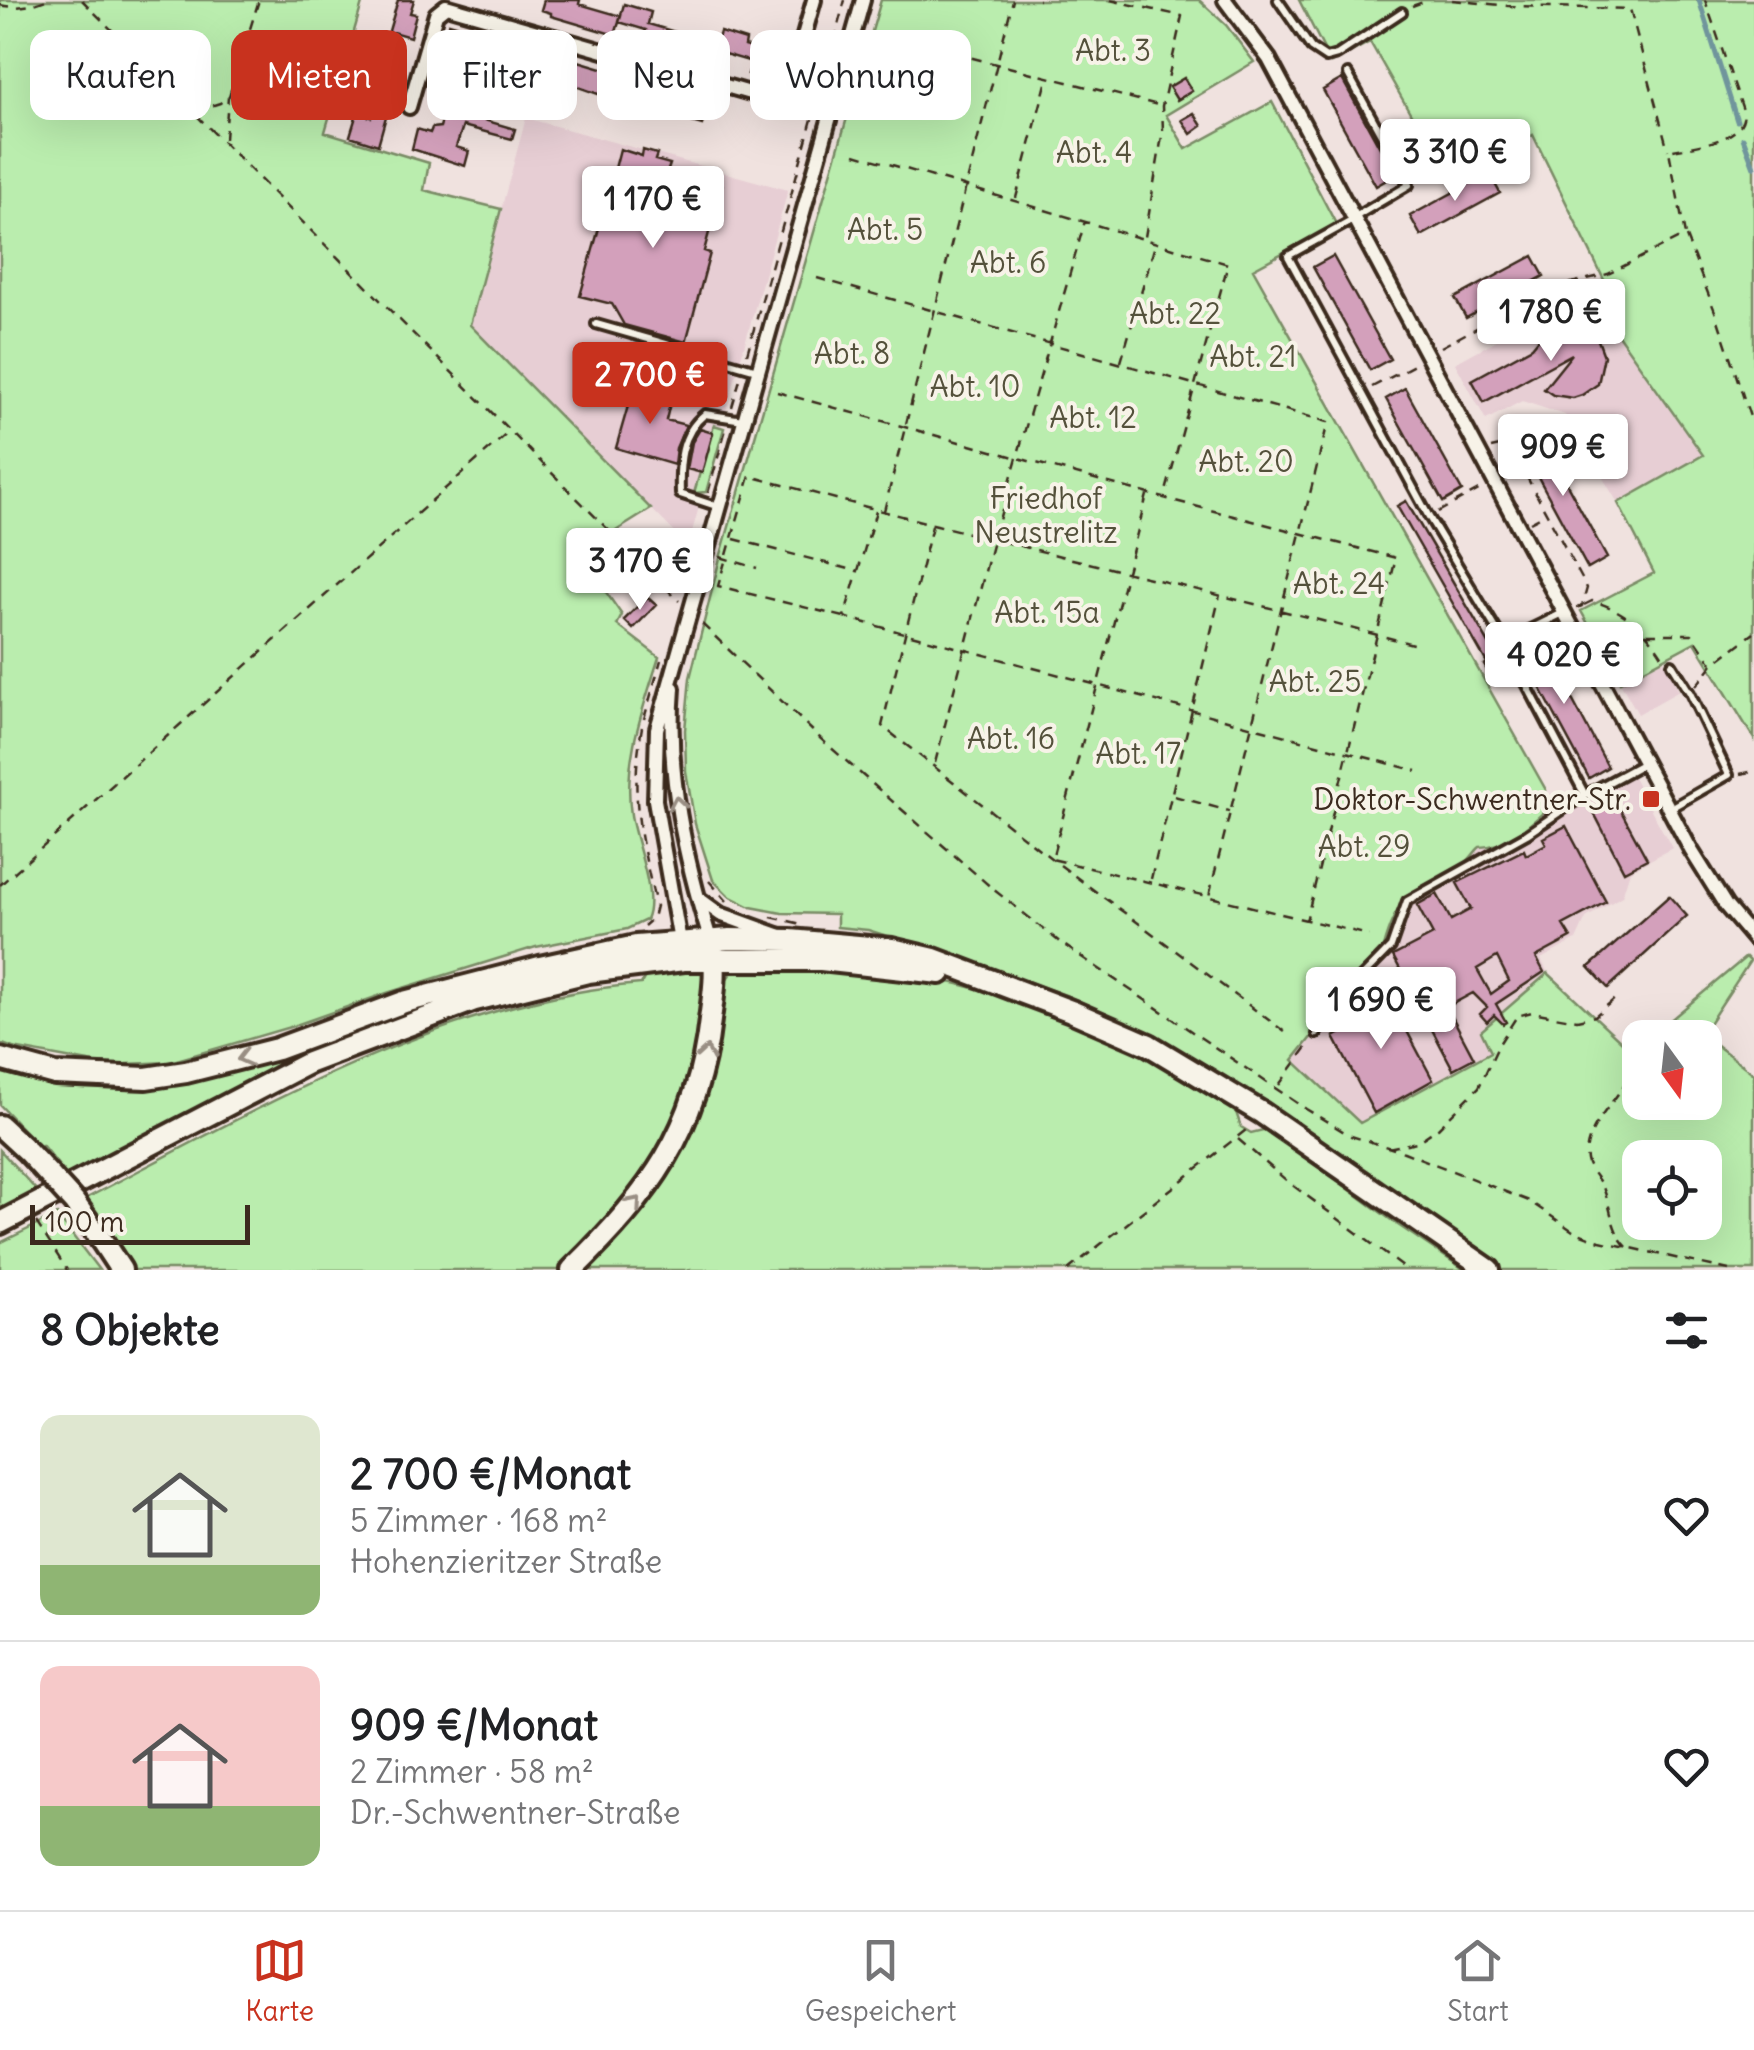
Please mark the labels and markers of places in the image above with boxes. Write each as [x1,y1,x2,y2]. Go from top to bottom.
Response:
pin: 3 310 € [1363,119,1547,204]
pin: 1 170 € [561,166,745,251]
pin: 1 780 € [1459,279,1643,364]
pin: 2 700 € [558,342,742,427]
pin: 909 € [1493,414,1633,499]
pin: 3 170 € [548,528,732,613]
pin: 4 020 € [1472,622,1656,707]
place label: Doktor-Schwentner-Str. [1313,780,1631,818]
marker: Doktor-Schwentner-Str. [1640,788,1662,810]
pin: 1 690 € [1289,967,1473,1052]

